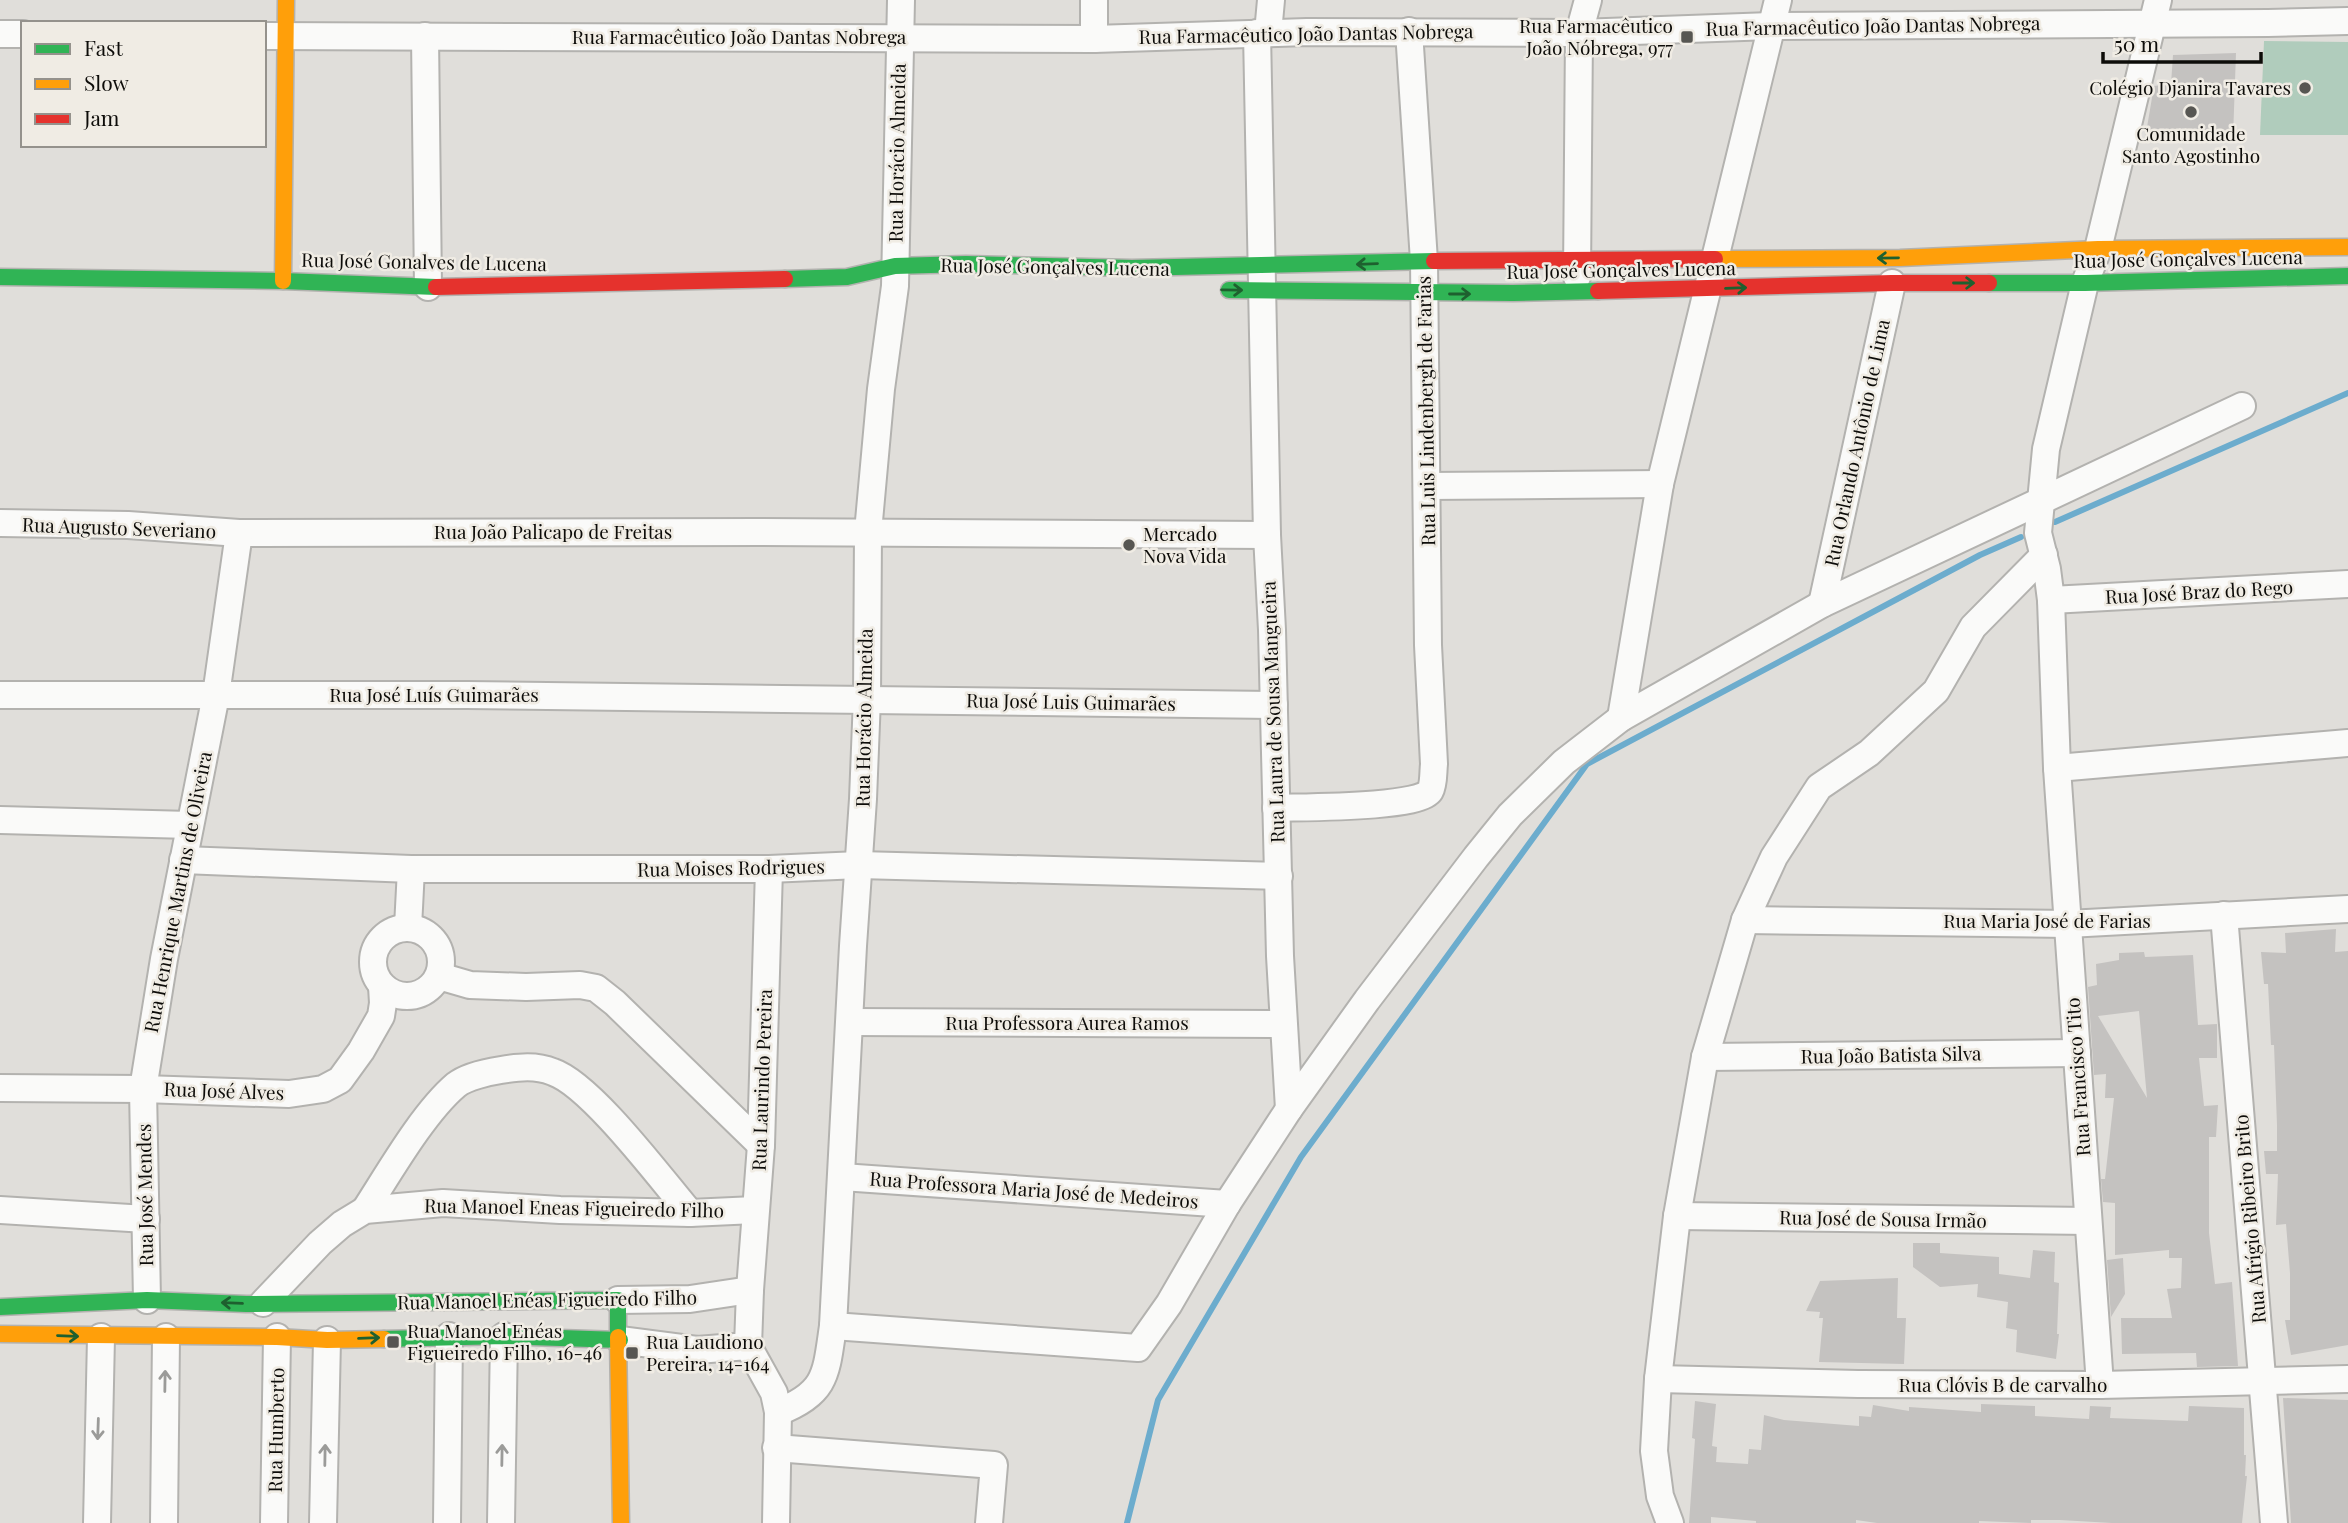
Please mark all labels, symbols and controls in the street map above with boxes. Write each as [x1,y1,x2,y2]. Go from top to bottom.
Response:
street label: Rua Farmacêutico João Dantas Nobrega [1705,9,2041,41]
place label: Rua Farmacêutico João Nóbrega, 977 [1519,12,1673,60]
street label: Rua Farmacêutico João Dantas Nobrega [1138,17,1474,49]
legend [21,21,266,147]
scale bar [2103,21,2260,65]
street label: Rua Farmacêutico João Dantas Nobrega [572,23,907,49]
marker: Rua Farmacêutico João Nóbrega, 977 [1679,29,1695,45]
text: 50 m [2114,29,2160,57]
text: Fast [84,33,123,61]
street label: Rua Horácio Almeida [881,63,911,243]
text: Slow [84,68,129,96]
place label: Colégio Djanira Tavares [2089,74,2291,100]
marker: Colégio Djanira Tavares [2297,80,2313,96]
text: Jam [83,103,120,131]
marker: Comunidade Santo Agostinho [2183,104,2199,120]
place label: Comunidade Santo Agostinho [2122,120,2260,168]
street label: Rua José Gonçalves Lucena [2073,243,2303,273]
street label: Rua José Gonalves de Lucena [301,246,548,276]
street label: Rua José Gonçalves Lucena [940,251,1171,281]
one-way arrow [1877,251,1900,265]
street label: Rua José Gonçalves Lucena [1506,254,1736,284]
one-way arrow [1355,257,1378,270]
street label: Rua Luis Lindenbergh de Farias [1410,276,1440,546]
one-way arrow [1952,276,1975,290]
one-way arrow [1724,282,1747,295]
one-way arrow [1221,283,1244,297]
one-way arrow [1448,287,1471,301]
street label: Rua Orlando Antônio de Lima [1817,316,1895,569]
street label: Rua Augusto Severiano [21,511,217,543]
street label: Rua João Palicapo de Freitas [434,518,672,544]
place label: Mercado Nova Vida [1143,520,1227,568]
marker: Mercado Nova Vida [1121,537,1137,553]
street label: Rua José Braz do Rego [2104,573,2294,609]
street label: Rua Laura de Sousa Mangueira [1254,580,1290,844]
street label: Rua Horácio Almeida [848,628,878,808]
street label: Rua José Luís Guimarães [329,681,539,707]
street label: Rua José Luis Guimarães [966,686,1176,716]
street label: Rua Henrique Martins de Oliveira [137,748,217,1035]
street label: Rua Moises Rodrigues [637,852,825,882]
street label: Rua Maria José de Farias [1943,907,2151,933]
street label: Rua Laurindo Pereira [745,988,777,1171]
street label: Rua Francisco Tito [2058,997,2096,1157]
street label: Rua Professora Aurea Ramos [945,1009,1189,1035]
street label: Rua João Batista Silva [1800,1039,1982,1069]
street label: Rua José Alves [163,1075,285,1105]
street label: Rua Afrígio Ribeiro Brito [2227,1114,2271,1325]
street label: Rua José Mendes [130,1123,158,1267]
street label: Rua Professora Maria José de Medeiros [869,1165,1199,1213]
street label: Rua Manoel Eneas Figueiredo Filho [424,1191,724,1223]
street label: Rua José de Sousa Irmão [1779,1203,1987,1233]
street label: Rua Manoel Enéas Figueiredo Filho [397,1283,697,1315]
one-way arrow [220,1296,243,1310]
place label: Rua Manoel Enéas Figueiredo Filho, 16-46 [407,1317,602,1365]
place label: Rua Laudiono Pereira, 14-164 [646,1328,770,1376]
one-way arrow [56,1329,79,1342]
one-way arrow [357,1332,380,1345]
marker: Rua Manoel Enéas Figueiredo Filho, 16-46 [385,1334,401,1350]
marker: Rua Laudiono Pereira, 14-164 [624,1345,640,1361]
street label: Rua Humberto [261,1367,289,1493]
one-way arrow [158,1370,172,1393]
street label: Rua Clóvis B de carvalho [1899,1371,2107,1397]
one-way arrow [91,1418,105,1441]
one-way arrow [318,1444,331,1467]
one-way arrow [495,1444,509,1467]

